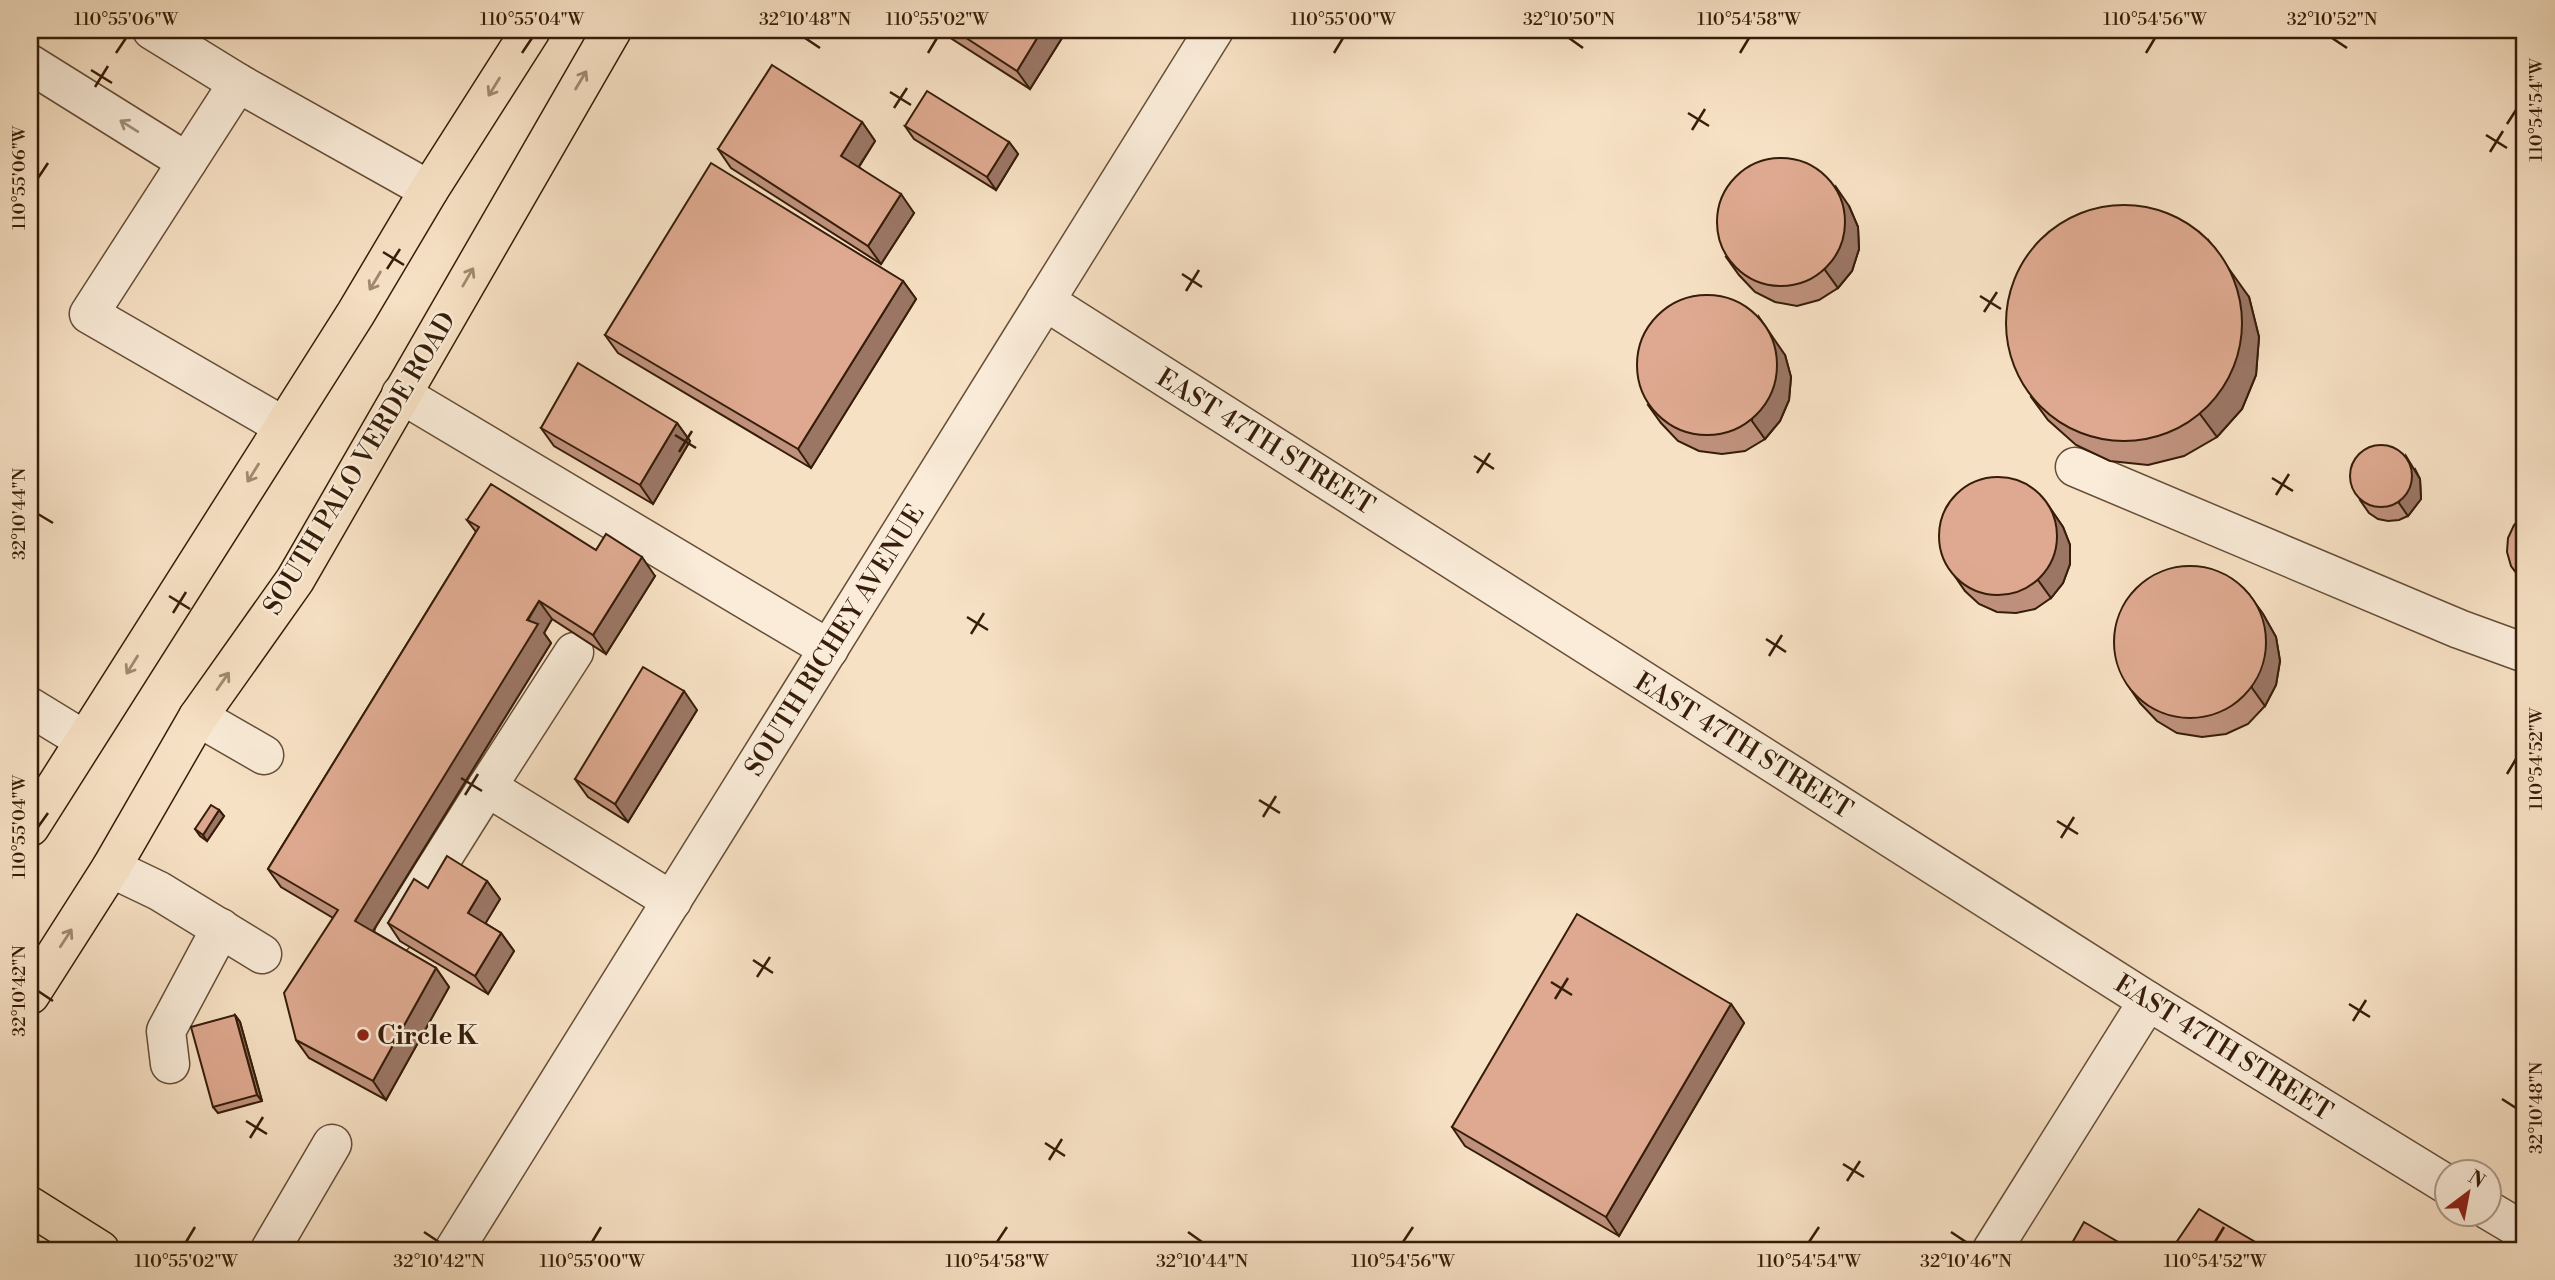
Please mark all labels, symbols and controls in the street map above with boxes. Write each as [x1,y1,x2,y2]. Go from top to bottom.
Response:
text: 110°55'06"W [74,8,179,31]
text: 110°55'04"W [480,8,585,31]
text: 32°10'48"N [759,8,852,31]
text: 110°55'02"W [885,8,989,31]
text: 110°55'00"W [1290,8,1396,31]
text: 32°10'50"N [1523,8,1616,31]
text: 110°54'58"W [1697,8,1801,31]
text: 110°54'56"W [2103,8,2207,31]
text: 32°10'52"N [2287,8,2378,31]
text: 110°54'54"W [2525,58,2548,162]
one-way arrow [575,71,589,91]
one-way arrow [487,77,501,97]
one-way arrow [120,118,139,133]
text: 110°55'06"W [8,125,31,230]
one-way arrow [461,268,475,288]
one-way arrow [367,270,381,290]
street label: SOUTH PALO VERDE ROAD [257,306,463,621]
street label: EAST 47TH STREET [1151,362,1380,522]
one-way arrow [246,463,260,483]
text: 32°10'44"N [8,467,31,560]
street label: SOUTH RICHEY AVENUE [738,499,932,782]
one-way arrow [124,655,138,675]
street label: EAST 47TH STREET [1629,666,1858,826]
one-way arrow [216,672,230,691]
text: 110°54'52"W [2525,707,2548,810]
text: 110°55'04"W [8,774,31,879]
one-way arrow [60,928,74,948]
text: 32°10'42"N [8,945,31,1037]
street label: EAST 47TH STREET [2109,968,2338,1128]
place label: Circle K [377,1020,479,1052]
marker: Circle K [355,1027,371,1043]
text: 32°10'48"N [2525,1061,2548,1154]
north arrow [2432,1158,2502,1228]
text: N [2464,1165,2489,1194]
text: 110°55'02"W [134,1250,238,1273]
text: 32°10'42"N [393,1250,485,1273]
text: 110°55'00"W [539,1250,645,1273]
text: 110°54'58"W [945,1250,1049,1273]
text: 32°10'44"N [1156,1250,1249,1273]
text: 110°54'56"W [1351,1250,1455,1273]
text: 110°54'54"W [1757,1250,1861,1273]
text: 32°10'46"N [1920,1250,2013,1273]
text: 110°54'52"W [2164,1250,2267,1273]

